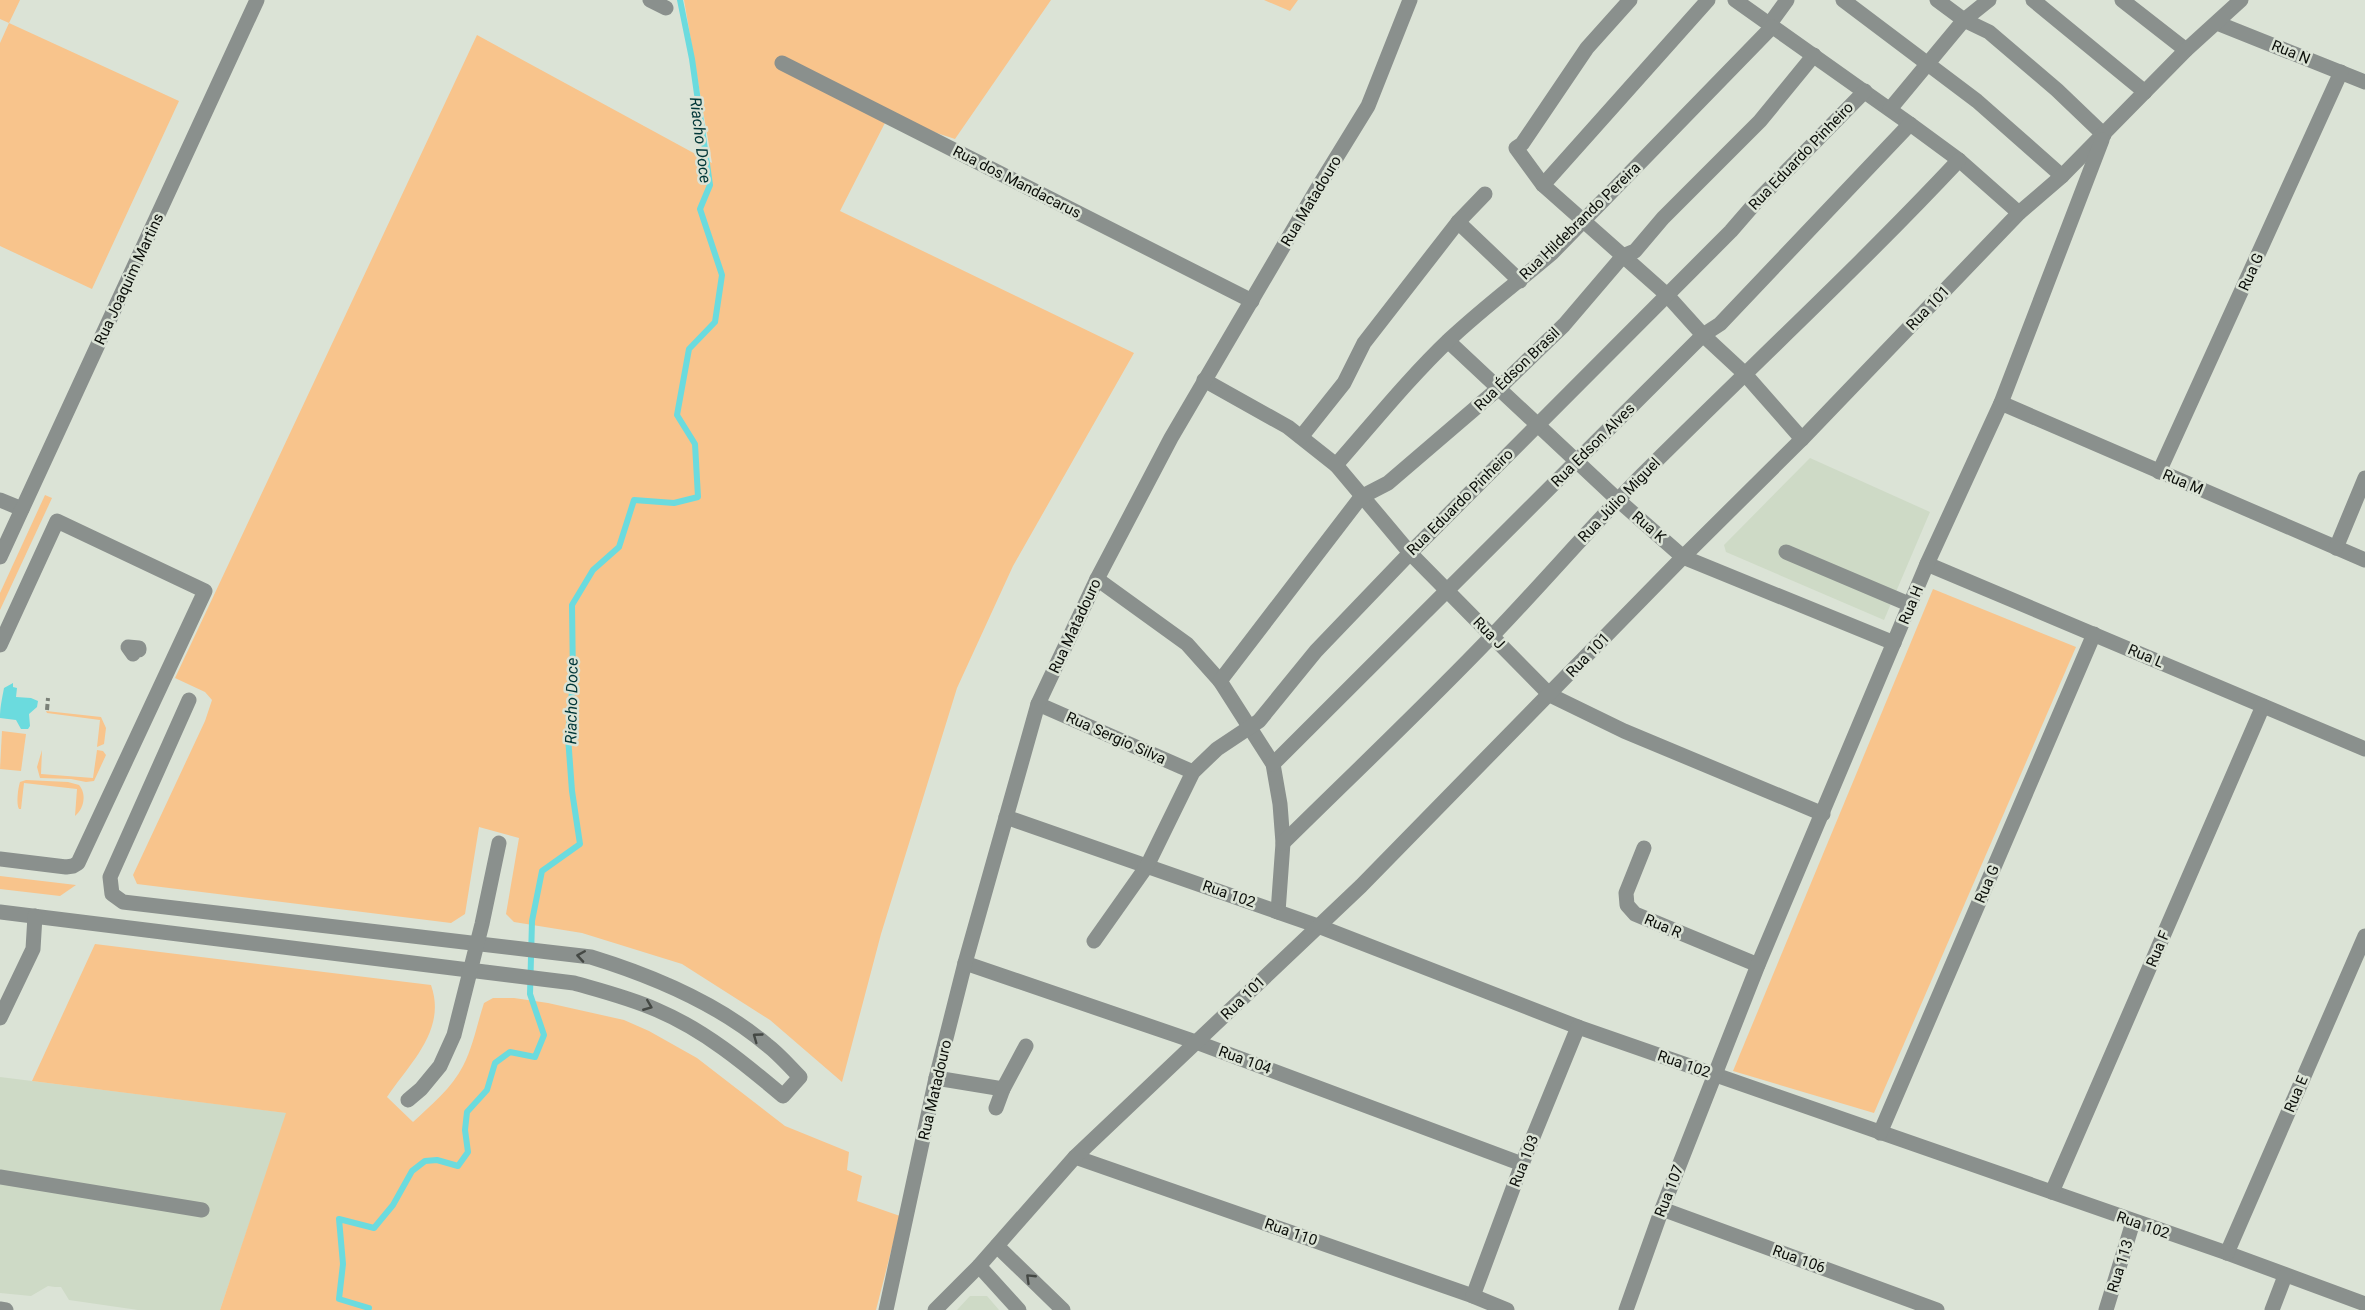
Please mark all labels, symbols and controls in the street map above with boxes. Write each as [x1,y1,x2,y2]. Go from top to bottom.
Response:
street label: Rua N [2269,36,2313,68]
water label: Riacho Doce [686,96,715,184]
street label: Rua Eduardo Pinheiro [1745,98,1857,214]
street label: Rua dos Mandacarus [950,142,1084,222]
street label: Rua Matadouro [1277,152,1345,250]
street label: Rua Hildebrando Pereira [1516,159,1644,283]
street label: Rua Joaquim Martins [91,210,167,348]
street label: Rua G [2235,250,2267,294]
street label: Rua 101 [1903,282,1953,334]
street label: Rua Édson Brasil [1471,324,1563,414]
street label: Rua Edson Alves [1547,399,1639,491]
street label: Rua Eduardo Pinheiro [1403,445,1517,559]
street label: Rua Júlio Miguel [1574,454,1664,546]
street label: Rua M [2160,465,2206,499]
street label: Rua K [1628,507,1670,547]
street label: Rua Matadouro [1045,576,1105,676]
street label: Rua H [1895,583,1927,627]
street label: Rua J [1469,613,1509,653]
street label: Rua 101 [1563,629,1613,681]
street label: Rua L [2125,640,2167,672]
water label: Riacho Doce [561,658,582,744]
street label: Rua Sergio Silva [1063,708,1169,768]
street label: Rua G [1971,862,2003,906]
street label: Rua 102 [1200,877,1258,911]
street label: Rua R [1642,910,1684,942]
street label: Rua F [2142,928,2174,970]
one-way arrow [577,950,586,962]
street label: Rua 101 [1217,973,1269,1023]
one-way arrow [642,999,653,1011]
one-way arrow [753,1033,764,1044]
street label: Rua Matadouro [915,1038,955,1142]
street label: Rua 104 [1216,1042,1274,1078]
street label: Rua 102 [1655,1047,1713,1081]
street label: Rua E [2280,1073,2312,1115]
street label: Rua 103 [1506,1132,1542,1190]
street label: Rua 107 [1651,1162,1687,1220]
street label: Rua 102 [2114,1208,2172,1242]
street label: Rua 110 [1262,1215,1320,1249]
street label: Rua 113 [2103,1237,2137,1295]
street label: Rua 106 [1770,1241,1828,1277]
one-way arrow [1027,1274,1037,1285]

